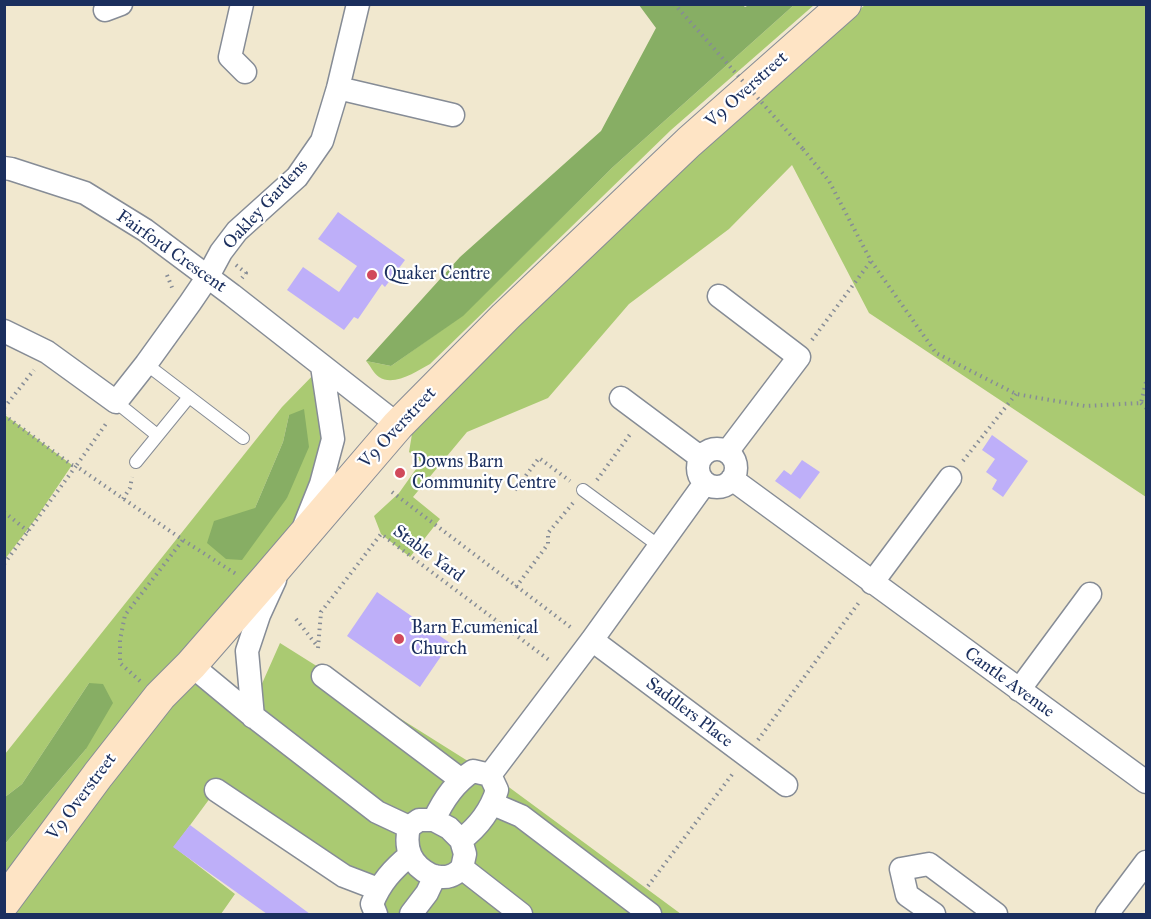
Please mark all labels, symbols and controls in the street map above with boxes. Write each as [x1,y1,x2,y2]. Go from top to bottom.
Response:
street label: V9 Overstreet [701,47,793,133]
street label: Oakley Gardens [219,156,313,254]
street label: Fairford Crescent [112,206,230,298]
place label: Quaker Centre [384,264,490,286]
marker: Quaker Centre [365,268,379,282]
street label: V9 Overstreet [355,383,441,473]
place label: Downs Barn Community Centre [412,452,556,494]
marker: Downs Barn Community Centre [393,466,407,480]
street label: Stable Yard [388,521,468,587]
place label: Barn Ecumenical Church [411,618,538,660]
marker: Barn Ecumenical Church [392,632,406,646]
street label: Cantle Avenue [960,643,1058,723]
street label: Saddlers Place [641,673,737,753]
street label: V9 Overstreet [42,749,122,845]

